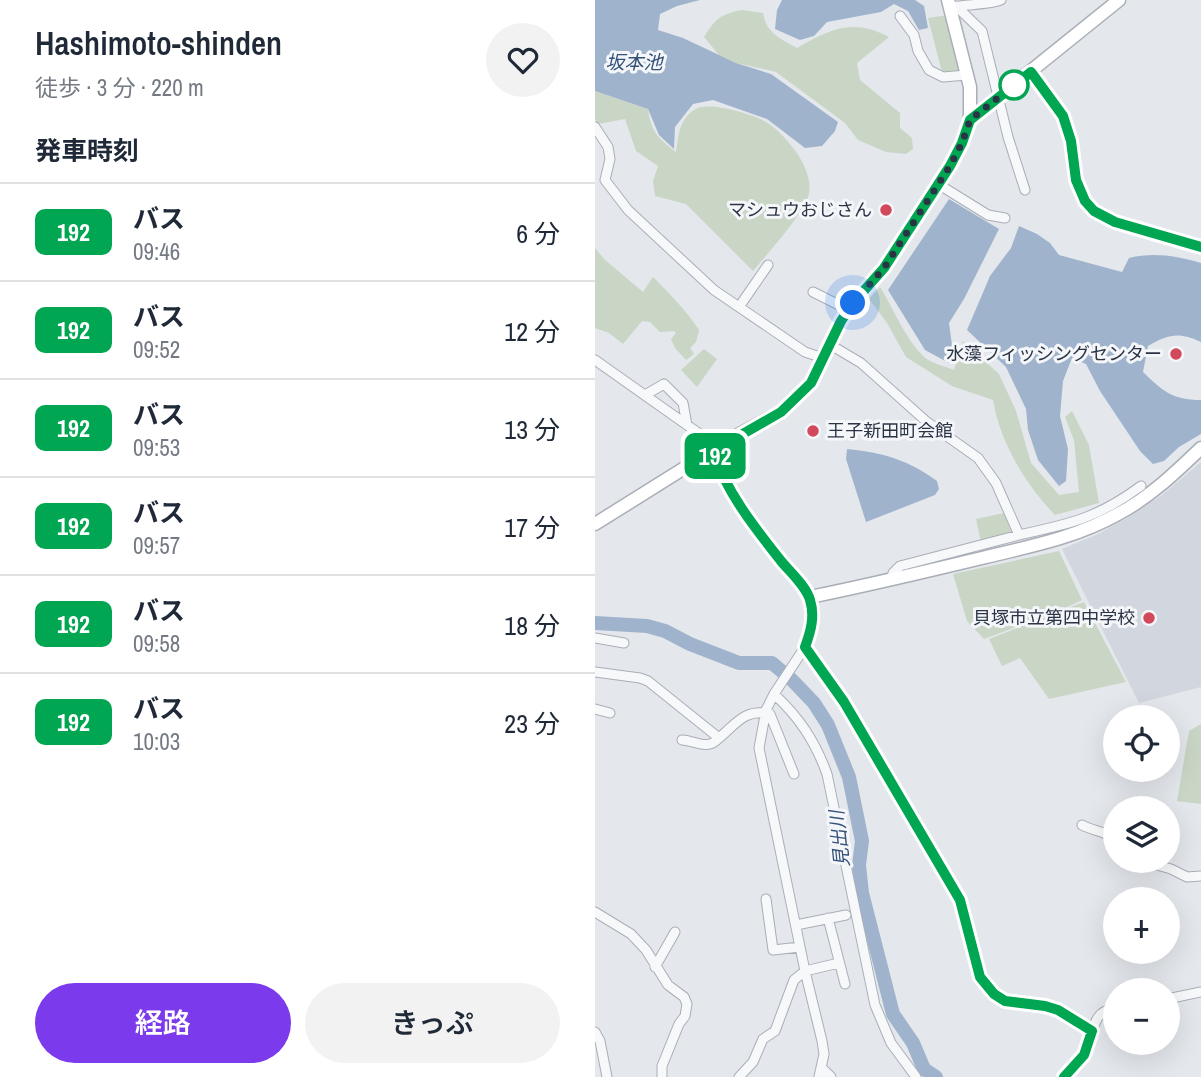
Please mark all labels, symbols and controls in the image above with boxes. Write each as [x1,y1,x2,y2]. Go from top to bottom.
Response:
text: Hashimoto-shinden [35,21,282,65]
button: heart [486,23,560,97]
water label: 坂本池 [605,49,664,75]
unlabelled marker [999,70,1029,100]
text: 徒歩 · 3 分 · 220 m [35,72,204,103]
text: 発車時刻 [35,133,139,168]
place label: マシュウおじさん [728,197,872,222]
text: バス [133,201,185,236]
marker: マシュウおじさん [878,202,894,218]
text: 192 [57,216,90,248]
text: 6 分 [516,216,560,251]
text: 09:46 [133,236,180,267]
your location [835,285,870,320]
text: バス [133,299,185,334]
text: 192 [57,314,90,346]
text: 12 分 [504,314,560,349]
text: 09:52 [133,334,180,365]
place label: 水藻フィッシングセンター [946,341,1162,366]
marker: 水藻フィッシングセンター [1168,346,1184,362]
text: バス [133,397,185,432]
text: 192 [57,412,90,444]
text: 13 分 [504,412,560,447]
place label: 王子新田町会館 [827,418,953,443]
marker: 王子新田町会館 [805,423,821,439]
text: 09:53 [133,432,180,463]
line badge: 192 [675,433,755,479]
text: 192 [699,440,731,472]
text: バス [133,495,185,530]
text: 192 [57,510,90,542]
text: 17 分 [504,510,560,545]
text: 09:57 [133,530,180,561]
text: バス [133,593,185,628]
place label: 貝塚市立第四中学校 [973,605,1135,630]
text: 192 [57,608,90,640]
text: 18 分 [504,608,560,643]
marker: 貝塚市立第四中学校 [1141,610,1157,626]
text: 09:58 [133,628,180,659]
text: バス [133,691,185,726]
map controls [1103,705,1180,1055]
button: locate [1103,705,1180,782]
text: 192 [57,706,90,738]
text: 23 分 [504,706,560,741]
text: 10:03 [133,726,180,757]
button: layers [1103,796,1180,873]
water label: 見出川 [823,807,855,869]
button: + [1103,887,1180,964]
button: − [1103,978,1180,1055]
button: 経路 [35,983,291,1063]
button: きっぷ [305,983,560,1063]

